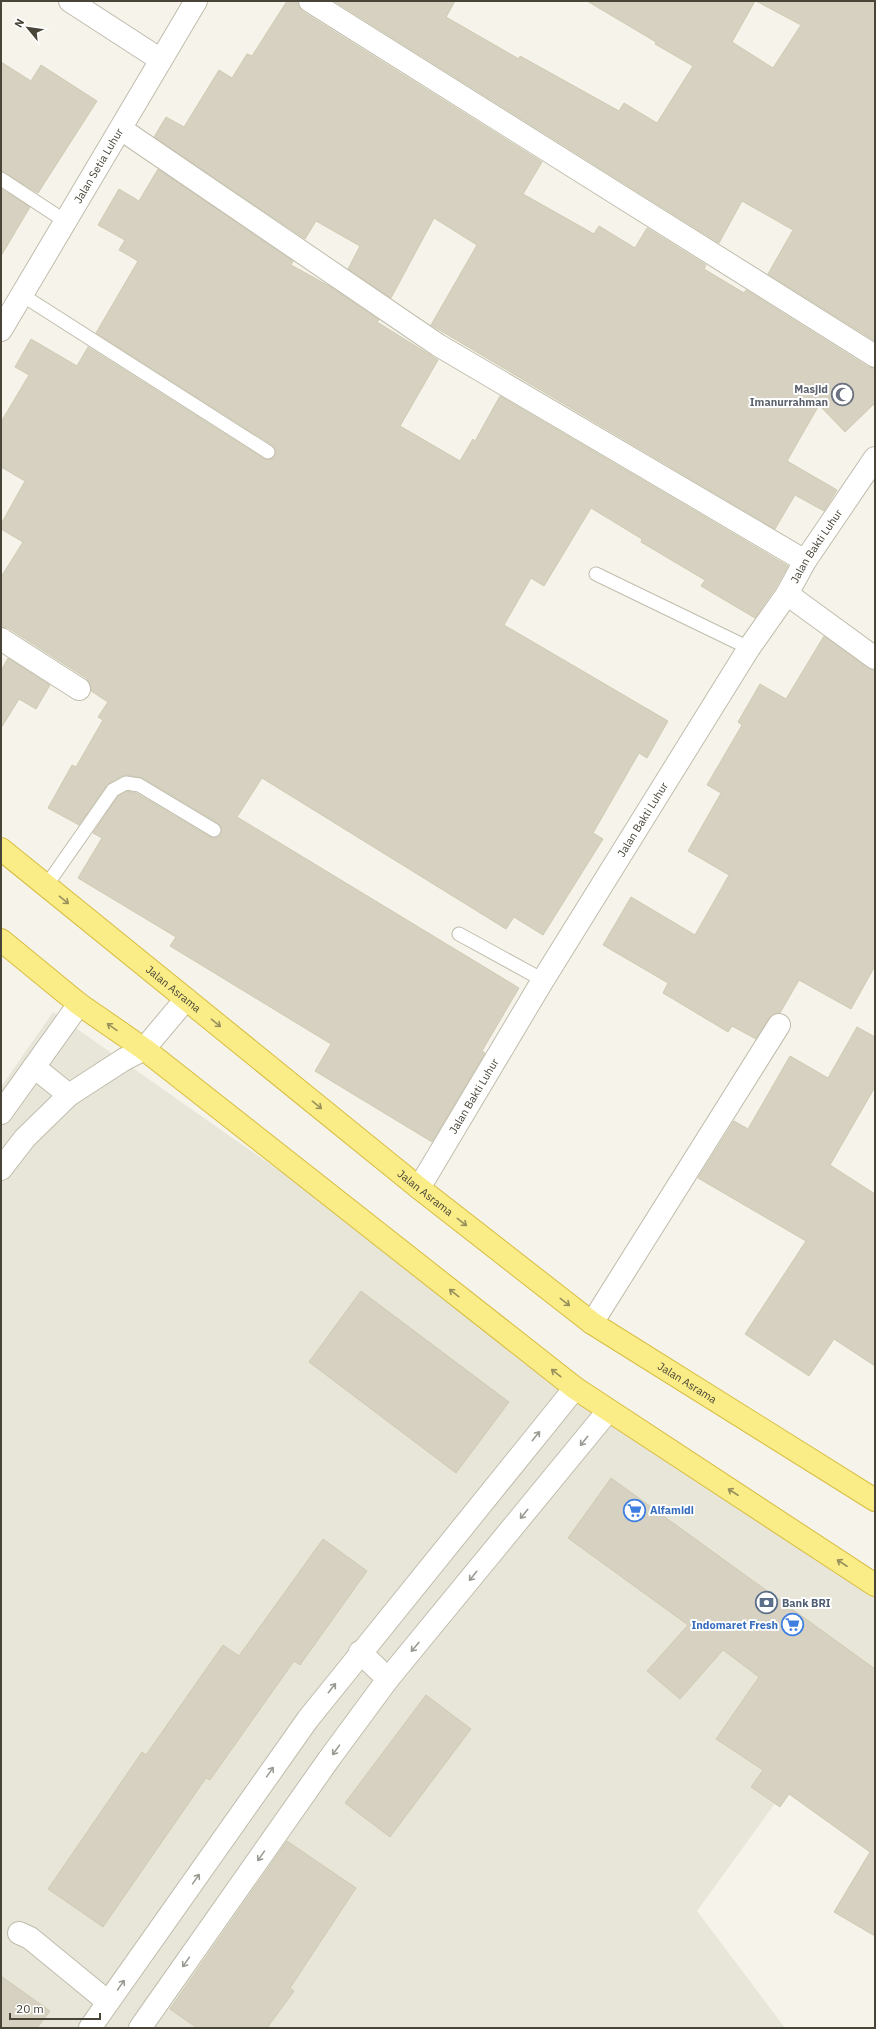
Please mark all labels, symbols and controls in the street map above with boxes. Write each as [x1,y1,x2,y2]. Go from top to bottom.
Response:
north arrow [8,8,48,48]
text: N [11,16,27,30]
street label: Jalan Setia Luhur [71,126,126,206]
place label: Masjid Imanurrahman [750,382,828,409]
mosque icon: Masjid Imanurrahman [830,382,856,408]
street label: Jalan Bakti Luhur [787,506,845,586]
street label: Jalan Bakti Luhur [614,780,671,860]
one-way arrow [59,896,69,905]
street label: Jalan Asrama [143,962,204,1015]
one-way arrow [211,1019,222,1028]
one-way arrow [107,1023,118,1031]
street label: Jalan Bakti Luhur [446,1056,502,1136]
one-way arrow [312,1101,323,1110]
street label: Jalan Asrama [395,1166,456,1219]
one-way arrow [457,1217,468,1226]
one-way arrow [448,1288,459,1297]
one-way arrow [559,1298,570,1306]
street label: Jalan Asrama [655,1359,720,1406]
one-way arrow [550,1369,561,1377]
one-way arrow [532,1430,541,1441]
one-way arrow [579,1436,588,1447]
one-way arrow [727,1488,739,1496]
supermarket icon: Alfamidi [622,1497,648,1523]
place label: Alfamidi [650,1503,694,1517]
one-way arrow [519,1509,528,1520]
one-way arrow [836,1559,848,1567]
one-way arrow [469,1571,478,1582]
bank icon: Bank BRI [753,1590,779,1616]
place label: Bank BRI [782,1596,831,1610]
supermarket icon: Indomaret Fresh [780,1612,806,1638]
place label: Indomaret Fresh [692,1618,778,1632]
one-way arrow [411,1642,420,1652]
one-way arrow [328,1683,336,1694]
one-way arrow [332,1744,340,1755]
one-way arrow [266,1767,274,1778]
one-way arrow [257,1850,265,1861]
one-way arrow [191,1873,200,1884]
one-way arrow [182,1957,190,1968]
one-way arrow [117,1980,125,1991]
scale bar [10,1995,100,2021]
text: 20 m [16,2001,44,2016]

